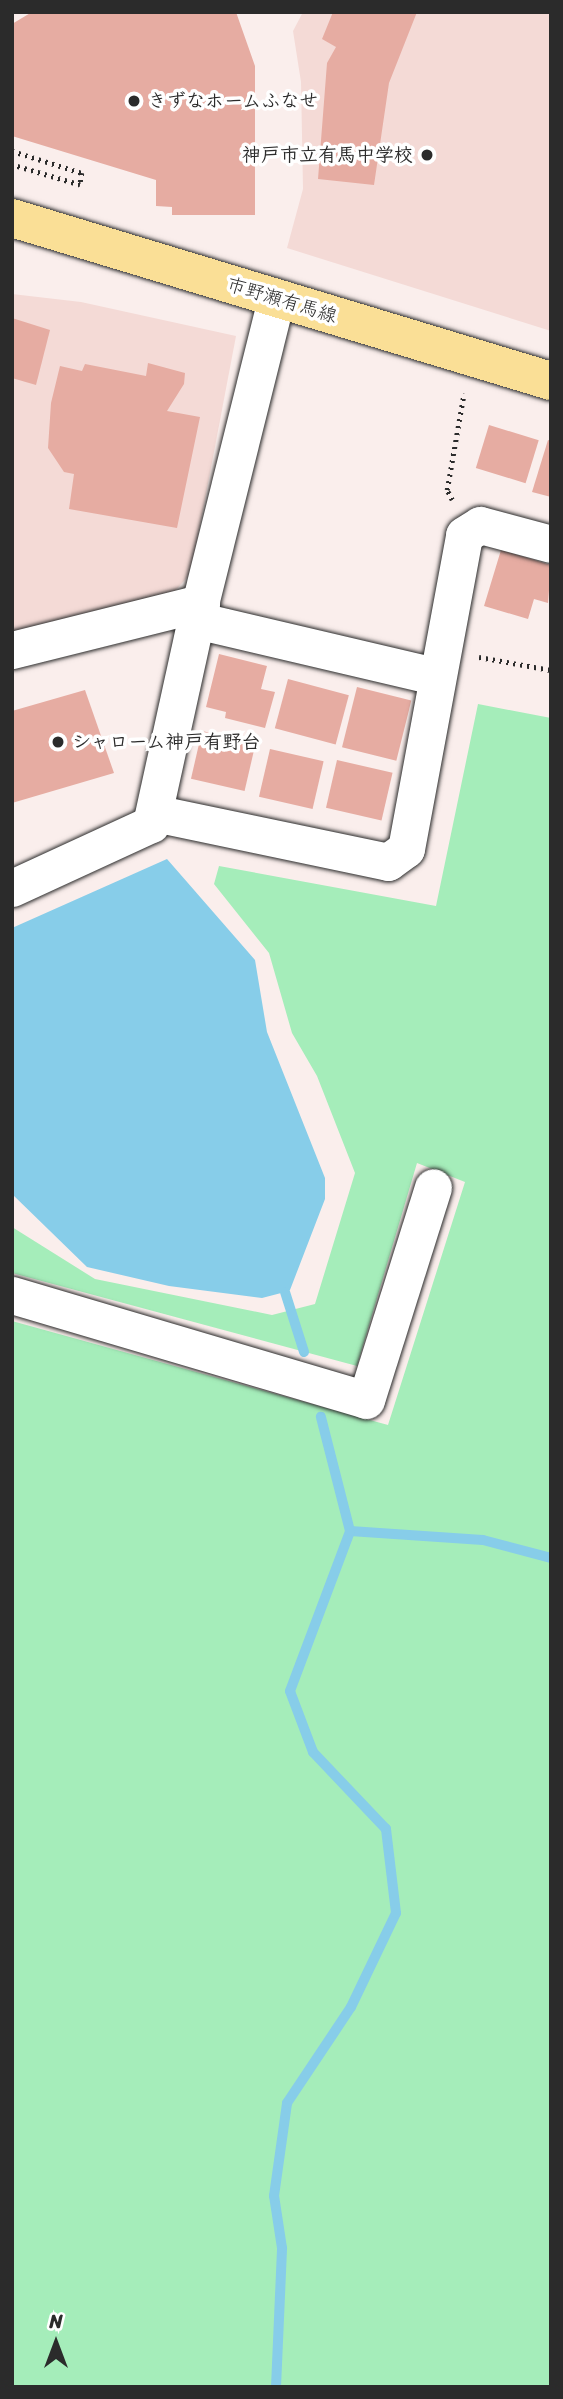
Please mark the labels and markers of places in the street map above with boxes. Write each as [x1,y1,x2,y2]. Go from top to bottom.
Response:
place label: きずなホームふなせ [148,90,319,112]
marker: きずなホームふなせ [126,93,142,109]
place label: 神戸市立有馬中学校 [242,144,413,166]
marker: 神戸市立有馬中学校 [419,147,435,163]
place label: シャローム神戸有野台 [72,731,262,753]
marker: シャローム神戸有野台 [50,734,66,750]

